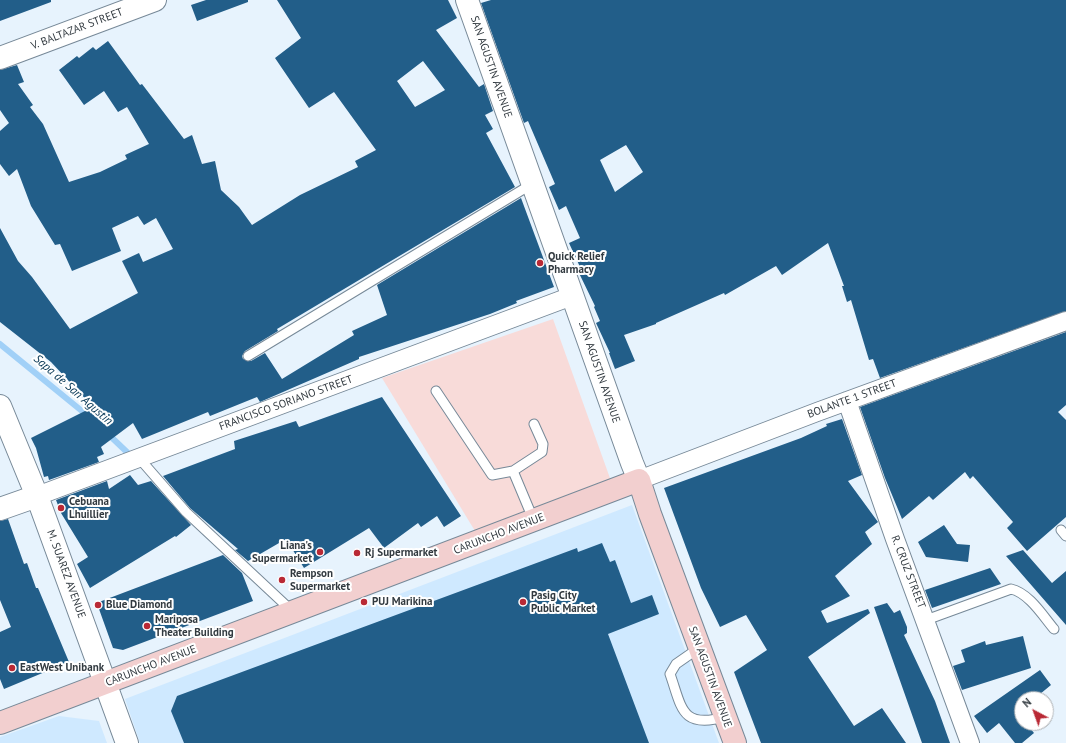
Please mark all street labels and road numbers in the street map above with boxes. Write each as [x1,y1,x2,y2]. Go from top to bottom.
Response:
street label: V. BALTAZAR STREET [29,5,125,53]
street label: SAN AGUSTIN AVENUE [467,14,515,120]
street label: SAN AGUSTIN AVENUE [575,319,623,425]
street label: FRANCISCO SORIANO STREET [217,373,355,433]
street label: BOLANTE 1 STREET [806,377,898,421]
street label: CARUNCHO AVENUE [452,511,546,557]
street label: M. SUAREZ AVENUE [44,528,88,620]
street label: R. CRUZ STREET [888,534,928,610]
street label: SAN AGUSTIN AVENUE [686,625,734,729]
street label: CARUNCHO AVENUE [104,643,198,689]

